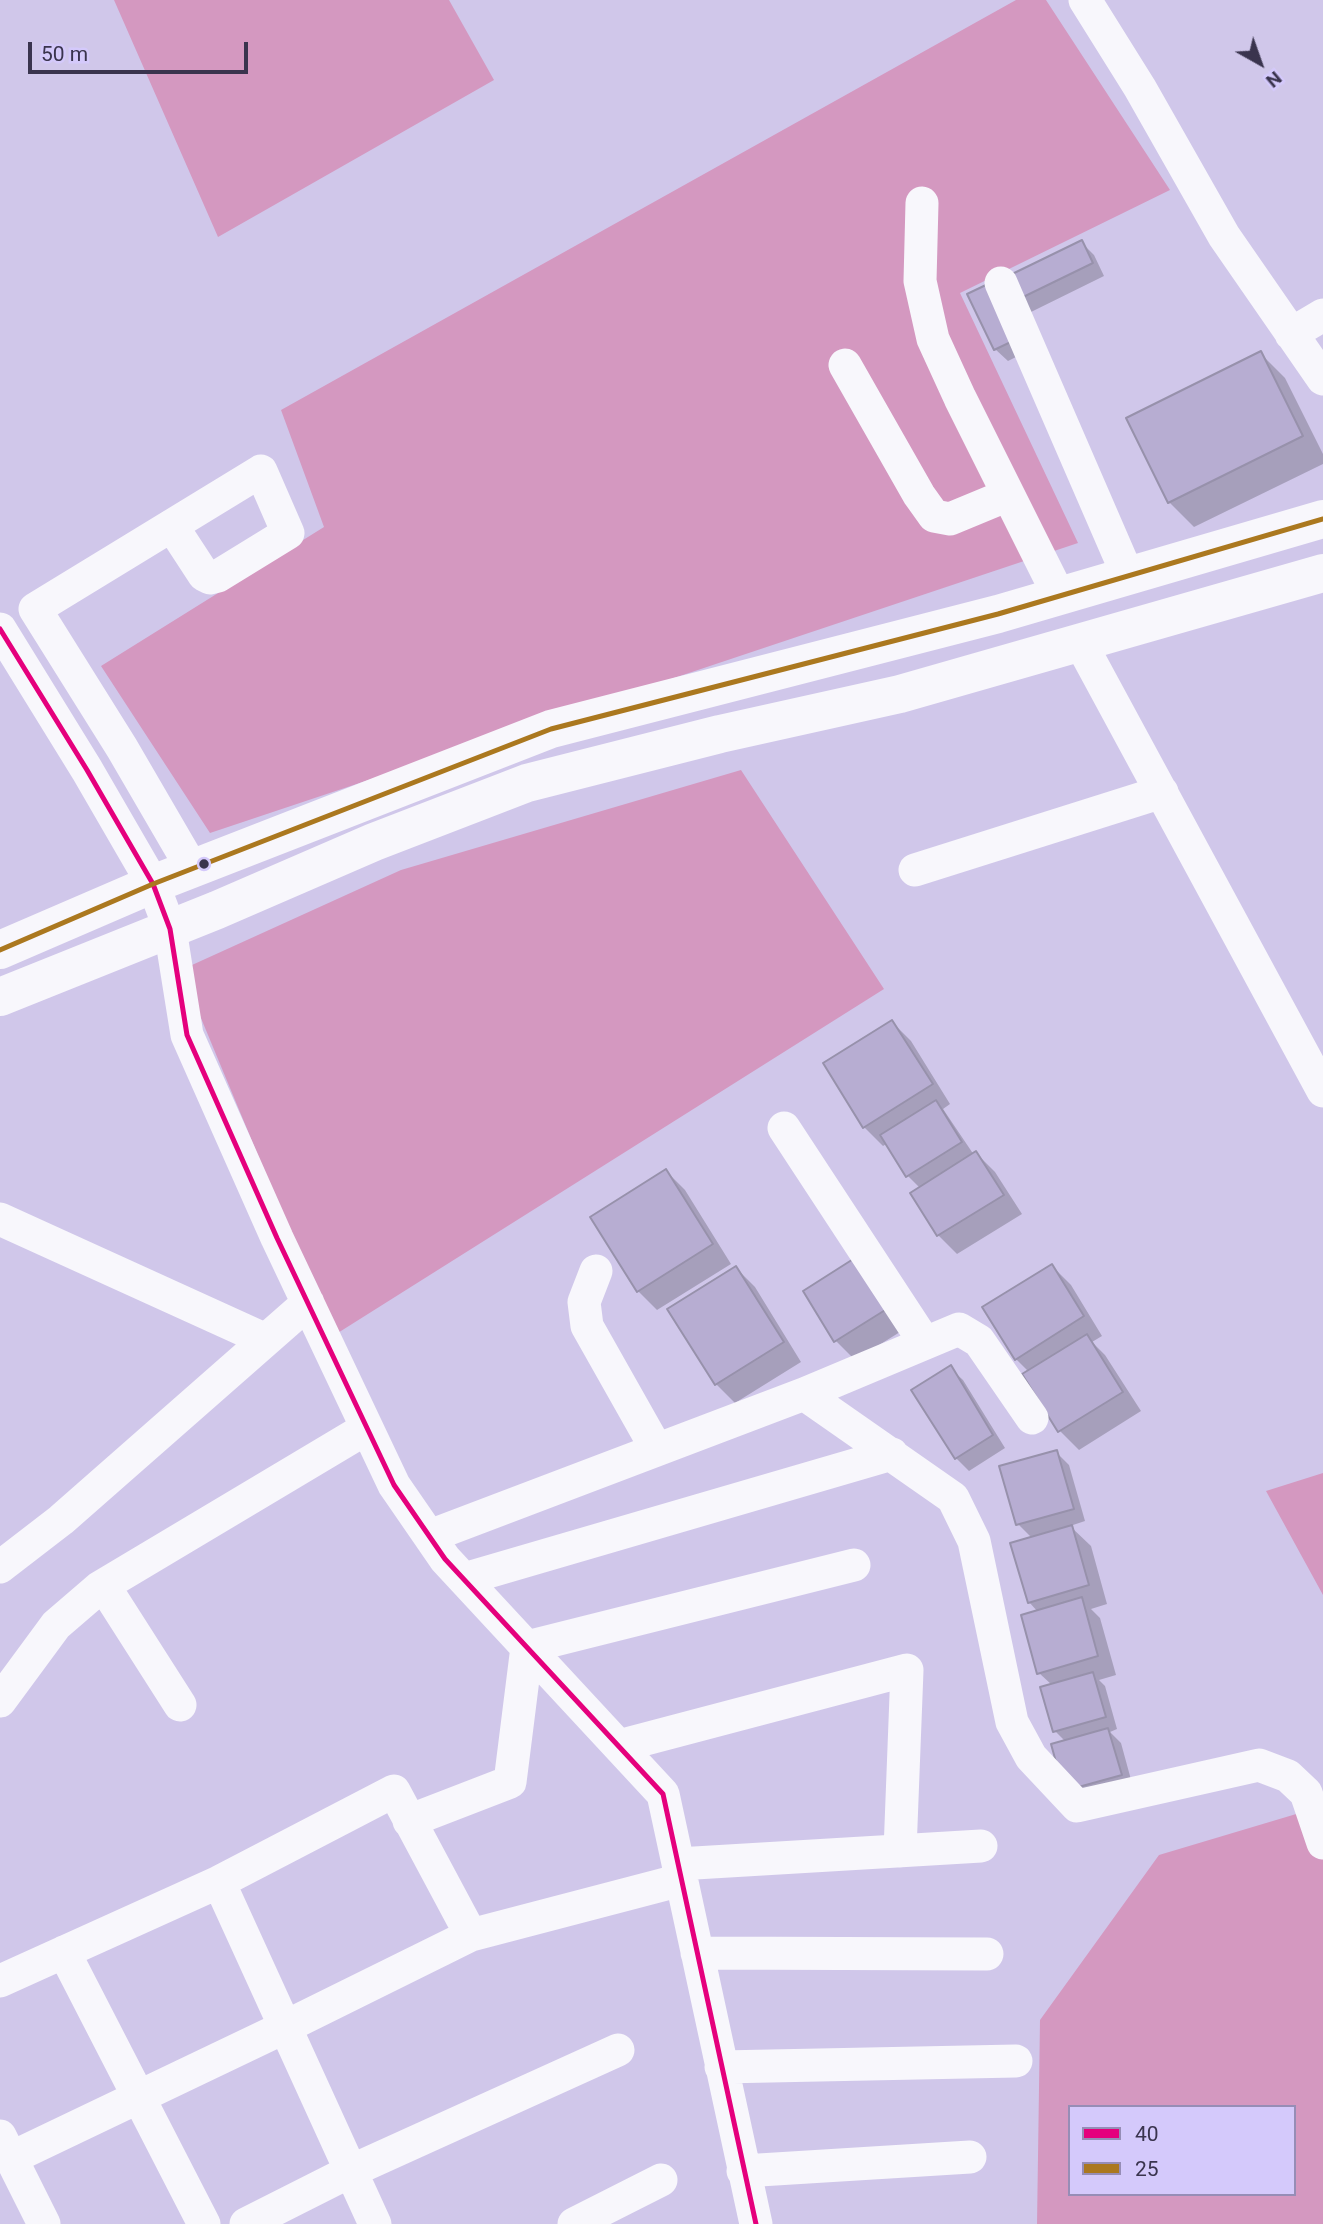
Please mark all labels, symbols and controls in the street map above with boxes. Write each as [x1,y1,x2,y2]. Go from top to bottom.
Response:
scale bar [32,28,252,72]
north arrow [1225,28,1295,98]
text: 50 m [41,42,88,66]
text: N [1261,66,1286,93]
unlabelled marker [197,857,211,871]
legend [1068,2105,1295,2196]
text: 40 [1135,2122,1159,2146]
text: 25 [1135,2157,1159,2181]

